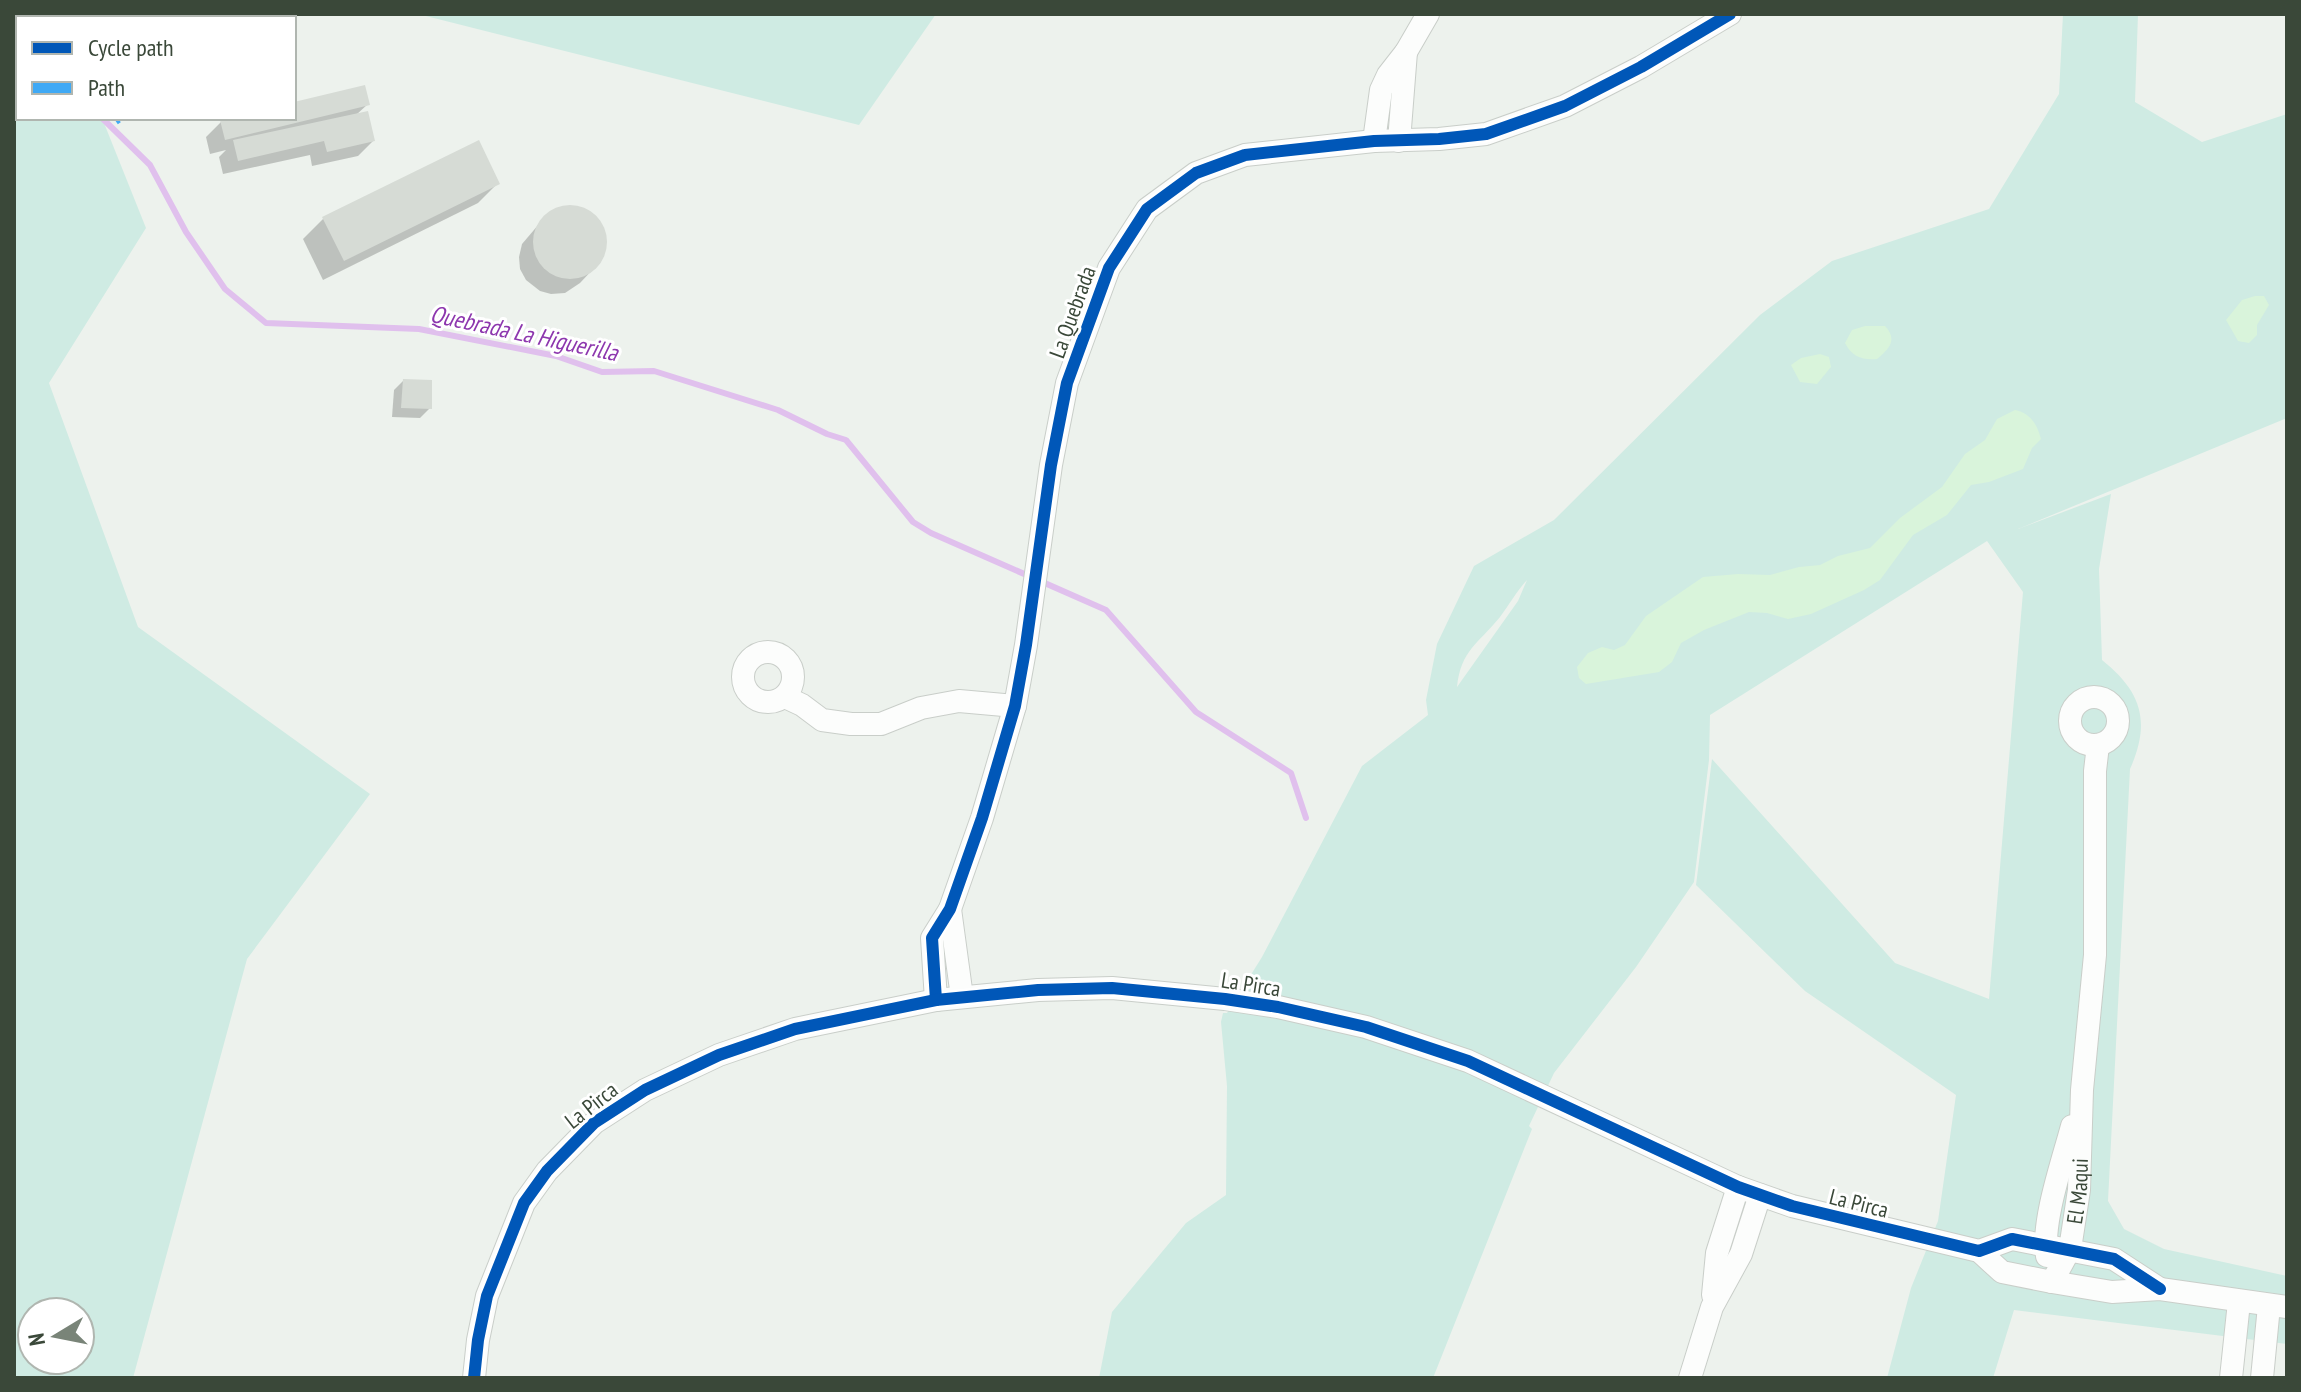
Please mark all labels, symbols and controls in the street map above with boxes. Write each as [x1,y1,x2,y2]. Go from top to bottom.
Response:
legend [16,16,296,120]
text: Cycle path [88,32,174,63]
text: Path [88,72,125,103]
street label: La Quebrada [1042,262,1102,362]
water label: Quebrada La Higuerilla [427,298,622,368]
street label: La Pirca [1219,966,1283,1002]
street label: La Pirca [559,1076,623,1134]
street label: El Maqui [2060,1158,2094,1226]
street label: La Pirca [1827,1182,1891,1224]
north arrow [16,1296,96,1376]
text: N [21,1331,51,1348]

